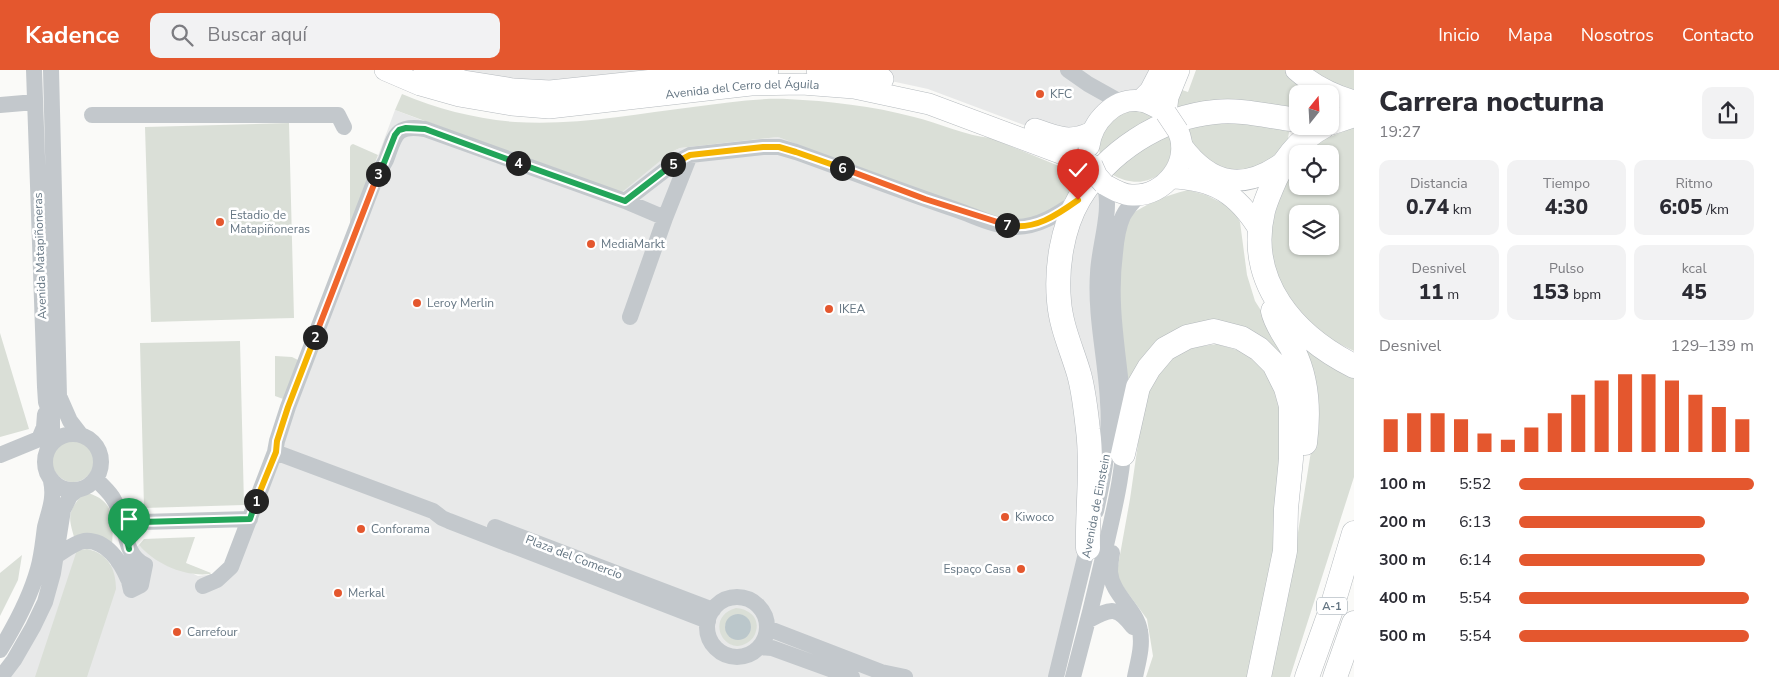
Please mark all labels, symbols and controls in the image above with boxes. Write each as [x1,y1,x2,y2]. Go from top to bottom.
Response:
search box [150,13,500,58]
text: Kadence [25,19,120,51]
icon: search [168,21,196,49]
text: Buscar aquí [208,22,307,48]
text: Inicio [1438,23,1480,47]
text: Mapa [1508,23,1553,47]
text: Nosotros [1581,23,1654,47]
text: Contacto [1682,23,1754,47]
street label: Avenida del Cerro del Águila [665,76,820,103]
text: Carrera nocturna [1379,83,1604,121]
north arrow [1289,85,1339,135]
map controls [1289,85,1339,255]
place label: KFC [1050,86,1072,102]
button: share [1702,87,1754,139]
marker: KFC [1034,88,1046,100]
text: 19:27 [1379,121,1421,143]
button: locate [1289,145,1339,195]
pin [1057,149,1099,200]
pin: 4 [506,150,530,176]
pin: 5 [660,152,686,176]
text: 4 [514,154,523,173]
text: 5 [669,155,678,174]
pin: 6 [830,156,854,180]
icon: check [1064,156,1092,184]
text: 6 [838,159,847,178]
pin: 3 [366,162,390,186]
text: 3 [374,165,383,184]
text: Distancia [1410,174,1468,193]
text: Tiempo [1543,174,1590,193]
text: Ritmo [1676,174,1713,193]
street label: Avenida Matapiñoneras [30,192,50,320]
text: 0.74 [1406,193,1449,221]
text: 4:30 [1545,193,1588,221]
text: 6:05 [1659,193,1703,221]
text: km [1449,200,1472,219]
text: /km [1703,200,1729,219]
button: layers [1289,205,1339,255]
place label: Estadio de Matapiñoneras [230,207,310,237]
pin: 7 [994,212,1020,238]
marker: Estadio de Matapiñoneras [214,216,226,228]
text: 7 [1003,216,1012,235]
place label: MediaMarkt [601,236,666,252]
marker: MediaMarkt [585,238,597,250]
text: Desnivel [1412,259,1466,278]
text: Pulso [1549,259,1584,278]
text: kcal [1682,259,1707,278]
text: 11 [1418,278,1444,306]
text: 153 [1532,278,1569,306]
text: 45 [1682,278,1707,306]
text: m [1444,285,1459,304]
text: bpm [1569,285,1601,304]
place label: Leroy Merlin [427,295,494,311]
marker: Leroy Merlin [411,297,423,309]
place label: IKEA [839,301,865,317]
marker: IKEA [823,303,835,315]
pin: 2 [302,324,328,350]
text: 2 [311,328,320,347]
text: Desnivel [1379,335,1441,357]
text: 129–139 m [1671,335,1754,357]
street label: Avenida de Einstein [1078,453,1114,559]
text: 100 m [1379,473,1426,495]
text: 5:52 [1459,473,1491,495]
pin: 1 [244,488,268,514]
text: 1 [252,492,261,511]
pin [108,498,150,549]
icon: arrive [115,505,143,533]
place label: Kiwoco [1015,509,1054,525]
marker: Kiwoco [999,511,1011,523]
text: 200 m [1379,511,1426,533]
text: 6:13 [1459,511,1491,533]
place label: Conforama [371,521,430,537]
marker: Conforama [355,523,367,535]
street label: Plaza del Comercio [523,531,625,583]
text: 300 m [1379,549,1426,571]
text: 6:14 [1459,549,1491,571]
place label: Espaço Casa [943,561,1011,577]
marker: Espaço Casa [1015,563,1027,575]
place label: Merkal [348,585,385,601]
marker: Merkal [332,587,344,599]
text: 400 m [1379,587,1426,609]
text: 5:54 [1459,587,1491,609]
road number: A-1 [1317,598,1347,614]
place label: Carrefour [187,624,238,640]
text: 500 m [1379,625,1426,647]
text: 5:54 [1459,625,1491,647]
marker: Carrefour [171,626,183,638]

